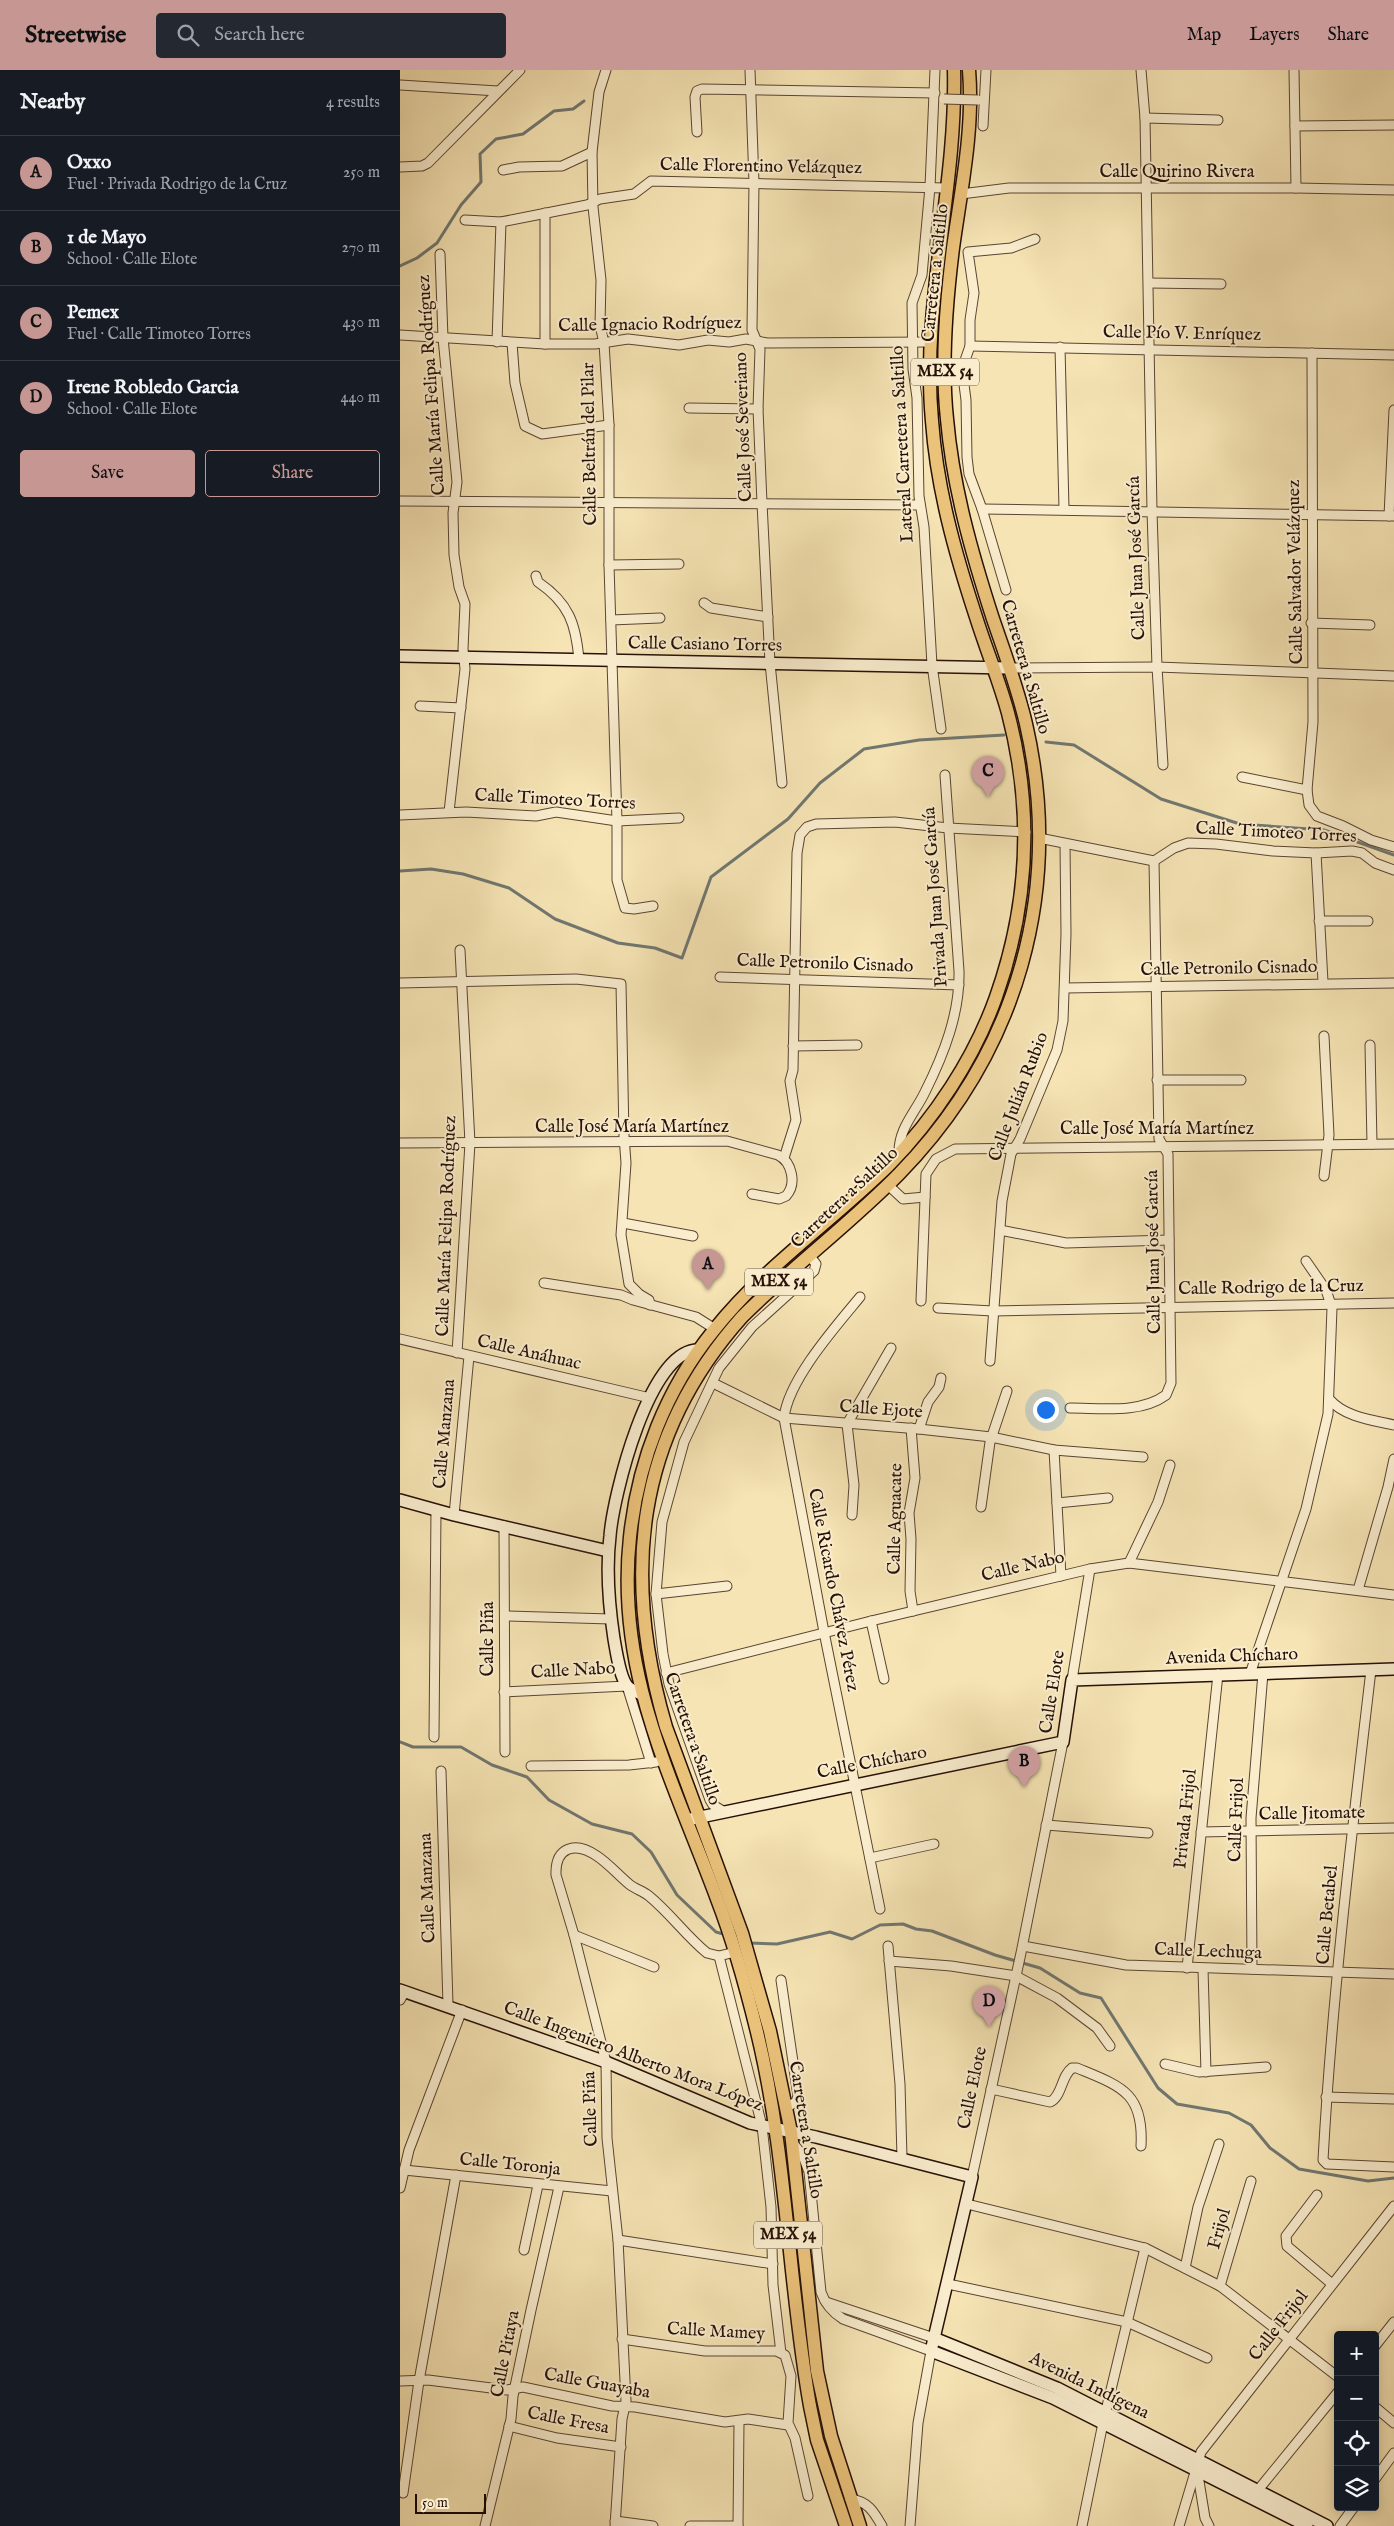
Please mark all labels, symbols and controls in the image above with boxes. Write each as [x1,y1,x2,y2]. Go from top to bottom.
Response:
search box [156,13,506,58]
text: Streetwise [25,20,126,51]
icon: search [174,21,202,49]
text: Search here [214,23,305,47]
text: Map [1187,24,1221,47]
text: Layers [1249,24,1300,47]
text: Share [1328,24,1369,47]
text: Nearby [20,89,85,116]
text: 4 results [326,93,380,113]
text: Oxxo [67,151,111,175]
street label: Calle Florentino Velázquez [660,154,862,180]
street label: Calle Quirino Rivera [1099,161,1255,184]
text: A [31,163,41,183]
text: 250 m [343,163,380,183]
text: Fuel · Privada Rodrigo de la Cruz [67,175,287,195]
street label: Carretera a Saltillo [917,202,955,343]
text: 1 de Mayo [67,226,146,250]
text: B [31,238,41,258]
text: 270 m [341,238,380,258]
text: School · Calle Elote [67,250,197,270]
street label: Calle María Felipa Rodríguez [413,274,451,496]
text: Pemex [67,301,119,325]
street label: Calle Ignacio Rodríguez [558,312,742,338]
text: C [30,313,42,333]
text: 430 m [342,313,380,333]
street label: Calle Pío V. Enríquez [1103,321,1261,347]
text: Fuel · Calle Timoteo Torres [67,325,251,345]
street label: Lateral Carretera a Saltillo [886,345,920,543]
street label: Calle José Severiano [730,351,758,502]
road number: MEX 54 [911,358,979,386]
street label: Calle Beltrán del Pilar [577,362,603,526]
text: Irene Robledo Garcia [67,376,239,400]
text: D [30,388,42,408]
text: 440 m [341,388,380,408]
text: School · Calle Elote [67,400,197,420]
button: Save [20,450,195,497]
button: Share [205,450,380,497]
street label: Calle Juan José García [1123,475,1151,640]
street label: Calle Salvador Velázquez [1283,479,1309,665]
street label: Carretera a Saltillo [995,597,1055,737]
street label: Calle Casiano Torres [628,632,782,658]
pin: C [972,756,1004,797]
street label: Calle Timoteo Torres [474,784,636,816]
street label: Privada Juan José García [918,806,954,988]
street label: Calle Timoteo Torres [1195,817,1357,849]
street label: Calle Petronilo Cisnado [736,949,914,979]
street label: Calle Petronilo Cisnado [1140,956,1318,982]
street label: Calle Julián Rubio [984,1029,1054,1165]
street label: Calle María Felipa Rodríguez [432,1115,462,1337]
street label: Calle José María Martínez [535,1116,729,1139]
street label: Calle José María Martínez [1060,1118,1254,1141]
street label: Carretera a Saltillo [786,1142,904,1254]
street label: Calle Juan José García [1141,1169,1167,1334]
pin: A [692,1249,724,1290]
road number: MEX 54 [745,1268,813,1296]
street label: Calle Rodrigo de la Cruz [1178,1275,1364,1301]
street label: Calle Anáhuac [475,1330,584,1376]
street label: Calle Manzana [429,1378,461,1490]
street label: Calle Ejote [839,1396,923,1424]
your location [1033,1397,1059,1423]
street label: Calle Aguacate [884,1463,908,1575]
street label: Calle Ricardo Chávez Pérez [802,1487,864,1693]
street label: Calle Nabo [979,1546,1067,1588]
street label: Calle Piña [477,1601,500,1677]
street label: Avenida Chícharo [1165,1643,1299,1671]
street label: Calle Elote [1035,1649,1071,1735]
street label: Calle Nabo [530,1657,616,1685]
street label: Carretera a Saltillo [659,1670,726,1809]
street label: Calle Chícharo [815,1741,929,1785]
pin: B [1008,1746,1040,1787]
street label: Privada Frijol [1169,1768,1203,1870]
street label: Calle Frijol [1224,1778,1250,1862]
street label: Calle Jitomate [1259,1802,1365,1826]
street label: Calle Manzana [415,1832,441,1944]
street label: Calle Betabel [1312,1864,1344,1966]
street label: Calle Lechuga [1154,1939,1263,1965]
pin: D [973,1986,1005,2027]
street label: Calle Ingeniero Alberto Mora López [500,1997,766,2117]
street label: Calle Elote [953,2044,993,2132]
street label: Carretera a Saltillo [783,2060,827,2201]
street label: Calle Piña [578,2071,604,2147]
street label: Calle Toronja [458,2148,562,2182]
street label: Frijol [1203,2206,1237,2252]
road number: MEX 54 [754,2222,822,2248]
street label: Calle Frijol [1244,2286,1314,2366]
street label: Calle Pitaya [486,2308,526,2399]
street label: Calle Mamey [666,2318,766,2346]
map controls [1334,2331,1379,2511]
button: + [1334,2331,1379,2376]
street label: Avenida Indígena [1024,2347,1153,2425]
street label: Calle Guayaba [542,2363,652,2405]
button: − [1334,2376,1379,2421]
street label: Calle Fresa [525,2402,611,2440]
button: locate [1334,2421,1379,2466]
button: layers [1334,2466,1379,2511]
scale bar [415,2491,486,2514]
text: 50 m [422,2494,448,2512]

